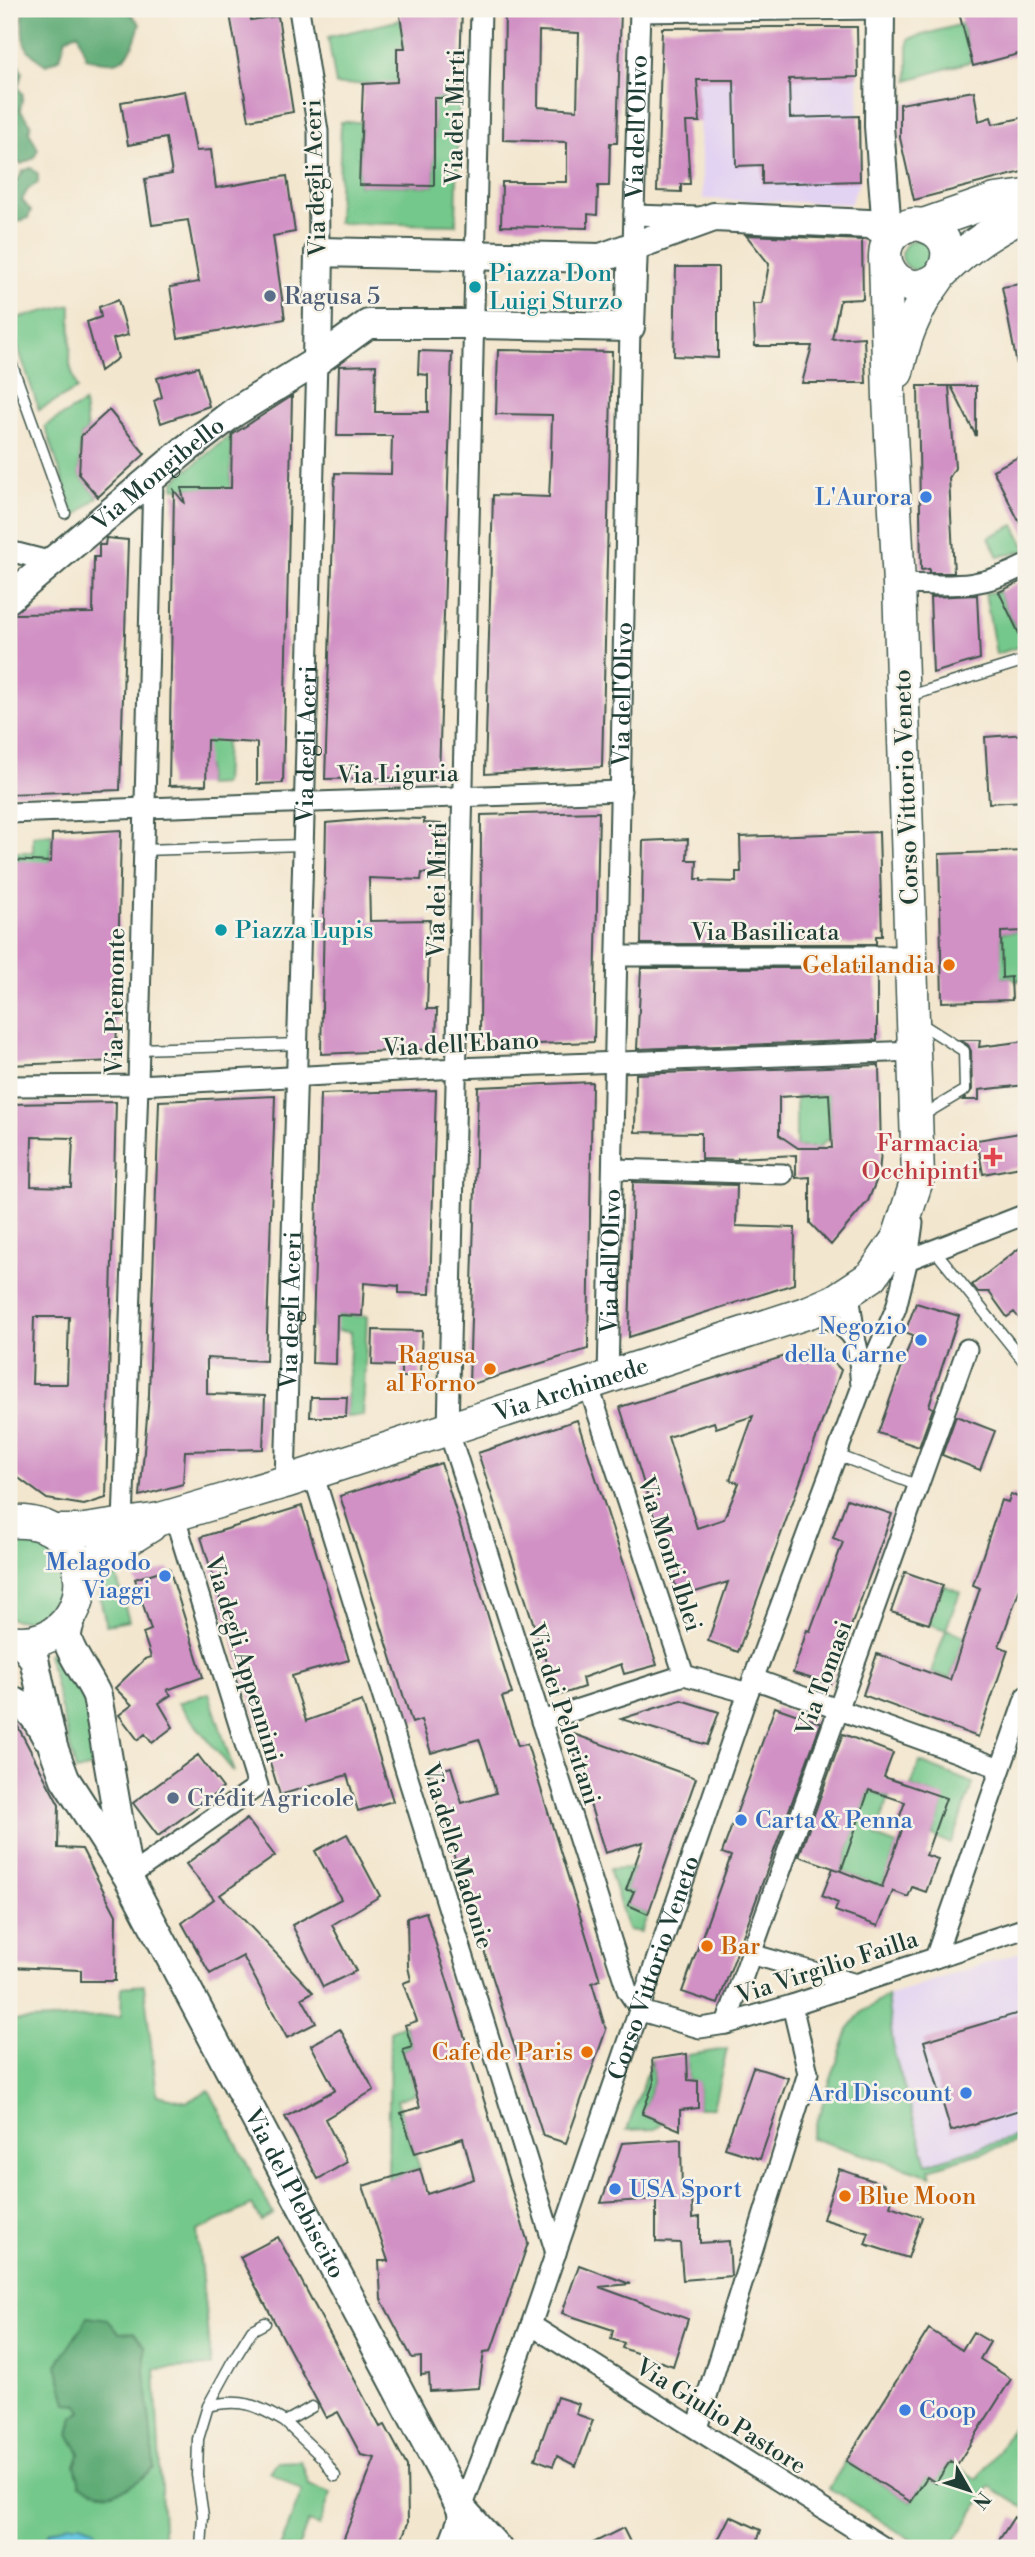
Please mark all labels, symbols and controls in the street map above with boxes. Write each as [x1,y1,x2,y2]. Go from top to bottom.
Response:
street label: Via dei Mirti [440,49,472,186]
street label: Via dell'Olivo [620,54,655,201]
street label: Via degli Aceri [298,99,334,258]
place label: Piazza Don Luigi Sturzo [489,259,623,317]
marker: Piazza Don Luigi Sturzo [467,279,483,295]
place label: Ragusa 5 [284,282,380,312]
marker: Ragusa 5 [262,288,278,304]
street label: Via Mongibello [85,411,231,539]
place label: L'Aurora [815,483,913,513]
marker: L'Aurora [918,489,934,505]
street label: Via dell'Olivo [607,621,640,768]
street label: Via degli Aceri [290,665,325,825]
street label: Corso Vittorio Veneto [888,669,926,905]
street label: Via Liguria [336,759,460,791]
street label: Via dei Mirti [422,822,454,959]
place label: Piazza Lupis [235,916,373,946]
street label: Via Basilicata [690,918,840,948]
marker: Piazza Lupis [213,922,229,938]
street label: Via Piemonte [100,928,132,1076]
place label: Gelatilandia [802,951,936,981]
marker: Gelatilandia [941,957,957,973]
street label: Via dell'Ebano [381,1026,540,1064]
place label: Farmacia Occhipinti [861,1129,980,1187]
marker: Farmacia Occhipinti [985,1149,1001,1165]
street label: Via dell'Olivo [595,1188,628,1335]
street label: Via degli Aceri [274,1231,309,1390]
place label: Negozio della Carne [784,1312,907,1370]
marker: Negozio della Carne [913,1332,929,1348]
place label: Ragusa al Forno [386,1341,477,1399]
street label: Via Archimede [489,1351,652,1429]
marker: Ragusa al Forno [482,1361,498,1377]
street label: Via Monti Iblei [630,1472,708,1636]
place label: Melagodo Viaggi [45,1548,151,1606]
street label: Via degli Appennini [197,1552,289,1766]
marker: Melagodo Viaggi [157,1568,173,1584]
street label: Via Tomasi [790,1616,860,1741]
street label: Via dei Peloritani [519,1619,606,1809]
street label: Via delle Madonie [414,1759,500,1953]
place label: Crédit Agricole [187,1784,354,1814]
marker: Crédit Agricole [165,1790,181,1806]
place label: Carta & Penna [755,1806,913,1836]
marker: Carta & Penna [733,1812,749,1828]
street label: Corso Vittorio Veneto [602,1852,707,2084]
street label: Via Virgilio Failla [732,1924,923,2012]
place label: Bar [720,1932,760,1962]
marker: Bar [699,1938,715,1954]
place label: Cafe de Paris [432,2038,573,2068]
marker: Cafe de Paris [579,2044,595,2060]
place label: Ard Discount [807,2079,952,2109]
marker: Ard Discount [958,2085,974,2101]
street label: Via del Plebiscito [237,2103,351,2284]
place label: USA Sport [629,2175,742,2205]
marker: USA Sport [607,2181,623,2197]
place label: Blue Moon [858,2182,976,2212]
marker: Blue Moon [837,2188,853,2204]
street label: Via Giulio Pastore [629,2352,811,2481]
place label: Coop [919,2396,976,2426]
marker: Coop [897,2402,913,2418]
north arrow [934,2456,1004,2526]
text: N [967,2487,995,2513]

